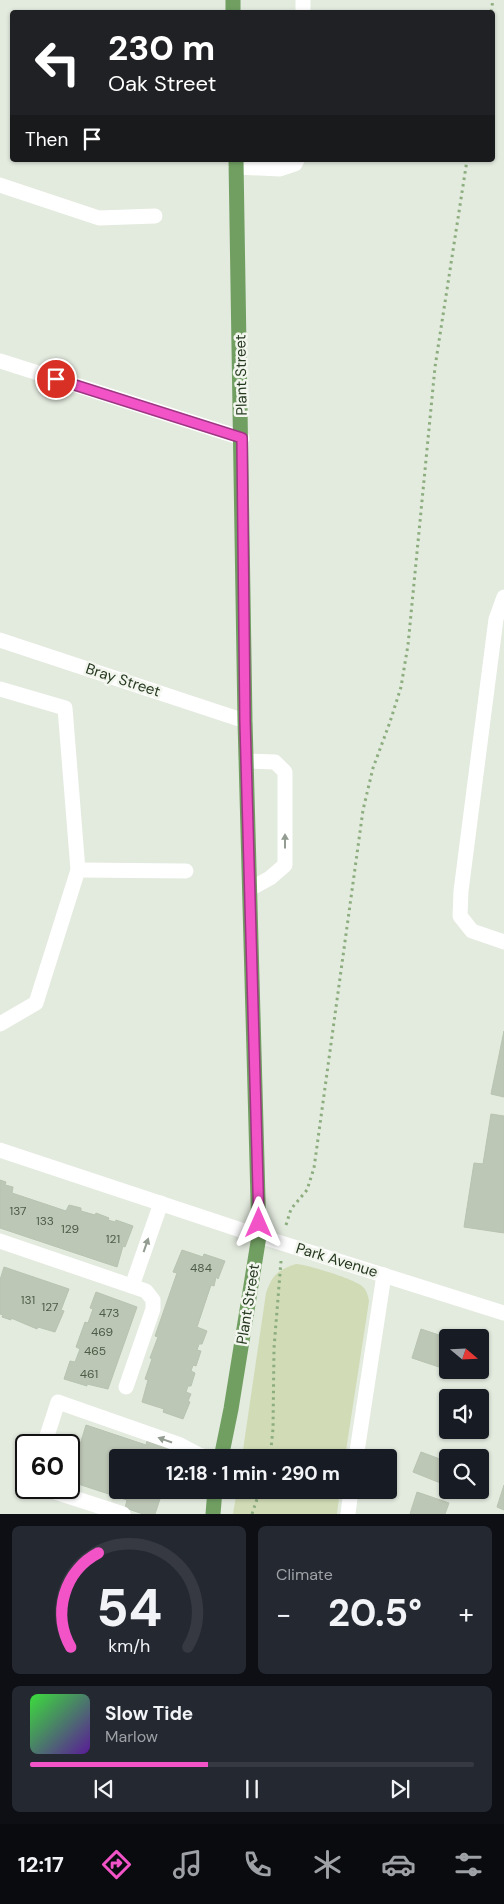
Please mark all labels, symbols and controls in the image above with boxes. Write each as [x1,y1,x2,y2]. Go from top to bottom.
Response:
text: 230 m [108,25,215,71]
icon: left [25,30,90,95]
text: Oak Street [108,69,216,98]
icon: arrive [78,125,106,153]
text: Then [25,127,68,152]
street label: Plant Street [230,334,252,416]
pin [35,358,77,400]
icon: arrive [42,365,70,393]
street label: Bray Street [83,659,163,702]
one-way arrow [281,832,289,848]
position arrow [232,1196,284,1248]
house number: 137 [9,1203,27,1219]
house number: 133 [36,1213,54,1229]
house number: 129 [61,1221,79,1237]
house number: 121 [106,1231,120,1247]
one-way arrow [142,1237,150,1252]
street label: Park Avenue [294,1238,380,1282]
house number: 484 [190,1260,212,1276]
street label: Plant Street [232,1262,264,1346]
house number: 131 [21,1292,35,1308]
house number: 127 [42,1299,58,1315]
house number: 473 [99,1305,119,1321]
house number: 469 [91,1324,113,1340]
north arrow [439,1329,489,1379]
map controls [439,1329,489,1499]
house number: 465 [84,1343,106,1359]
house number: 461 [80,1366,98,1382]
button: sound [439,1389,489,1439]
speed limit sign: 60 [15,1434,80,1499]
one-way arrow [157,1435,172,1443]
button: search [439,1449,489,1499]
text: 12:18 · 1 min · 290 m [166,1461,340,1486]
text: Climate [276,1564,333,1585]
text: 54 [96,1574,162,1642]
text: 20.5° [328,1588,422,1638]
text: − [276,1596,291,1633]
text: + [459,1596,474,1633]
text: km/h [108,1634,150,1658]
text: Slow Tide [105,1701,193,1726]
text: Marlow [105,1726,158,1747]
icon: previous [90,1775,118,1803]
icon: pause [238,1775,266,1803]
icon: next [386,1775,414,1803]
icon: directions [99,1847,134,1882]
icon: music [170,1847,205,1882]
icon: phone [240,1847,275,1882]
icon: climate [310,1847,345,1882]
icon: car [381,1847,416,1882]
icon: filters [451,1847,486,1882]
text: 12:17 [18,1850,64,1879]

